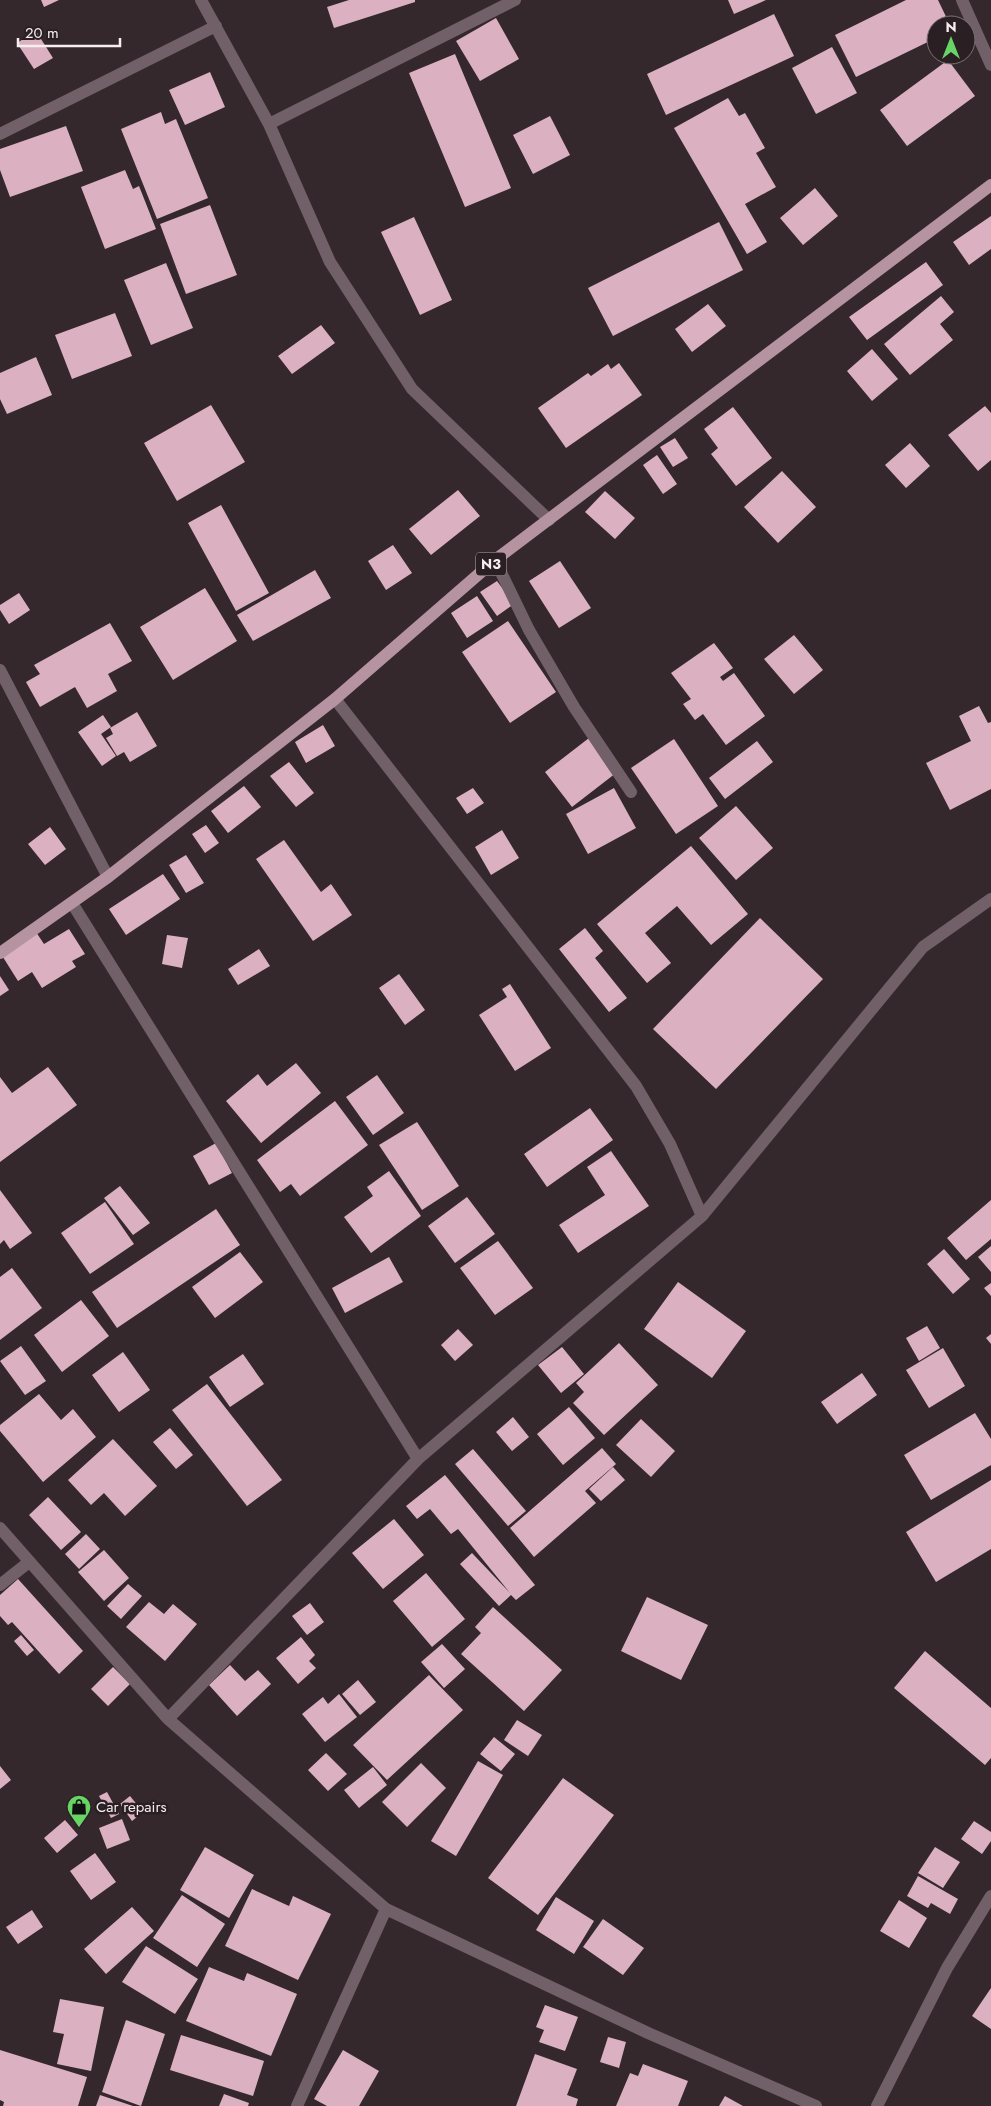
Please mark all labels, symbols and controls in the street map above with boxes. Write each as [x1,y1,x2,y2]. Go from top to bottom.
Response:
scale bar [18,15,120,47]
north arrow [926,15,976,65]
text: N [945,17,957,37]
text: 20 m [25,22,59,44]
road number: N3 [476,552,506,576]
shop icon: Car repairs [66,1794,92,1828]
place label: Car repairs [96,1796,167,1818]

